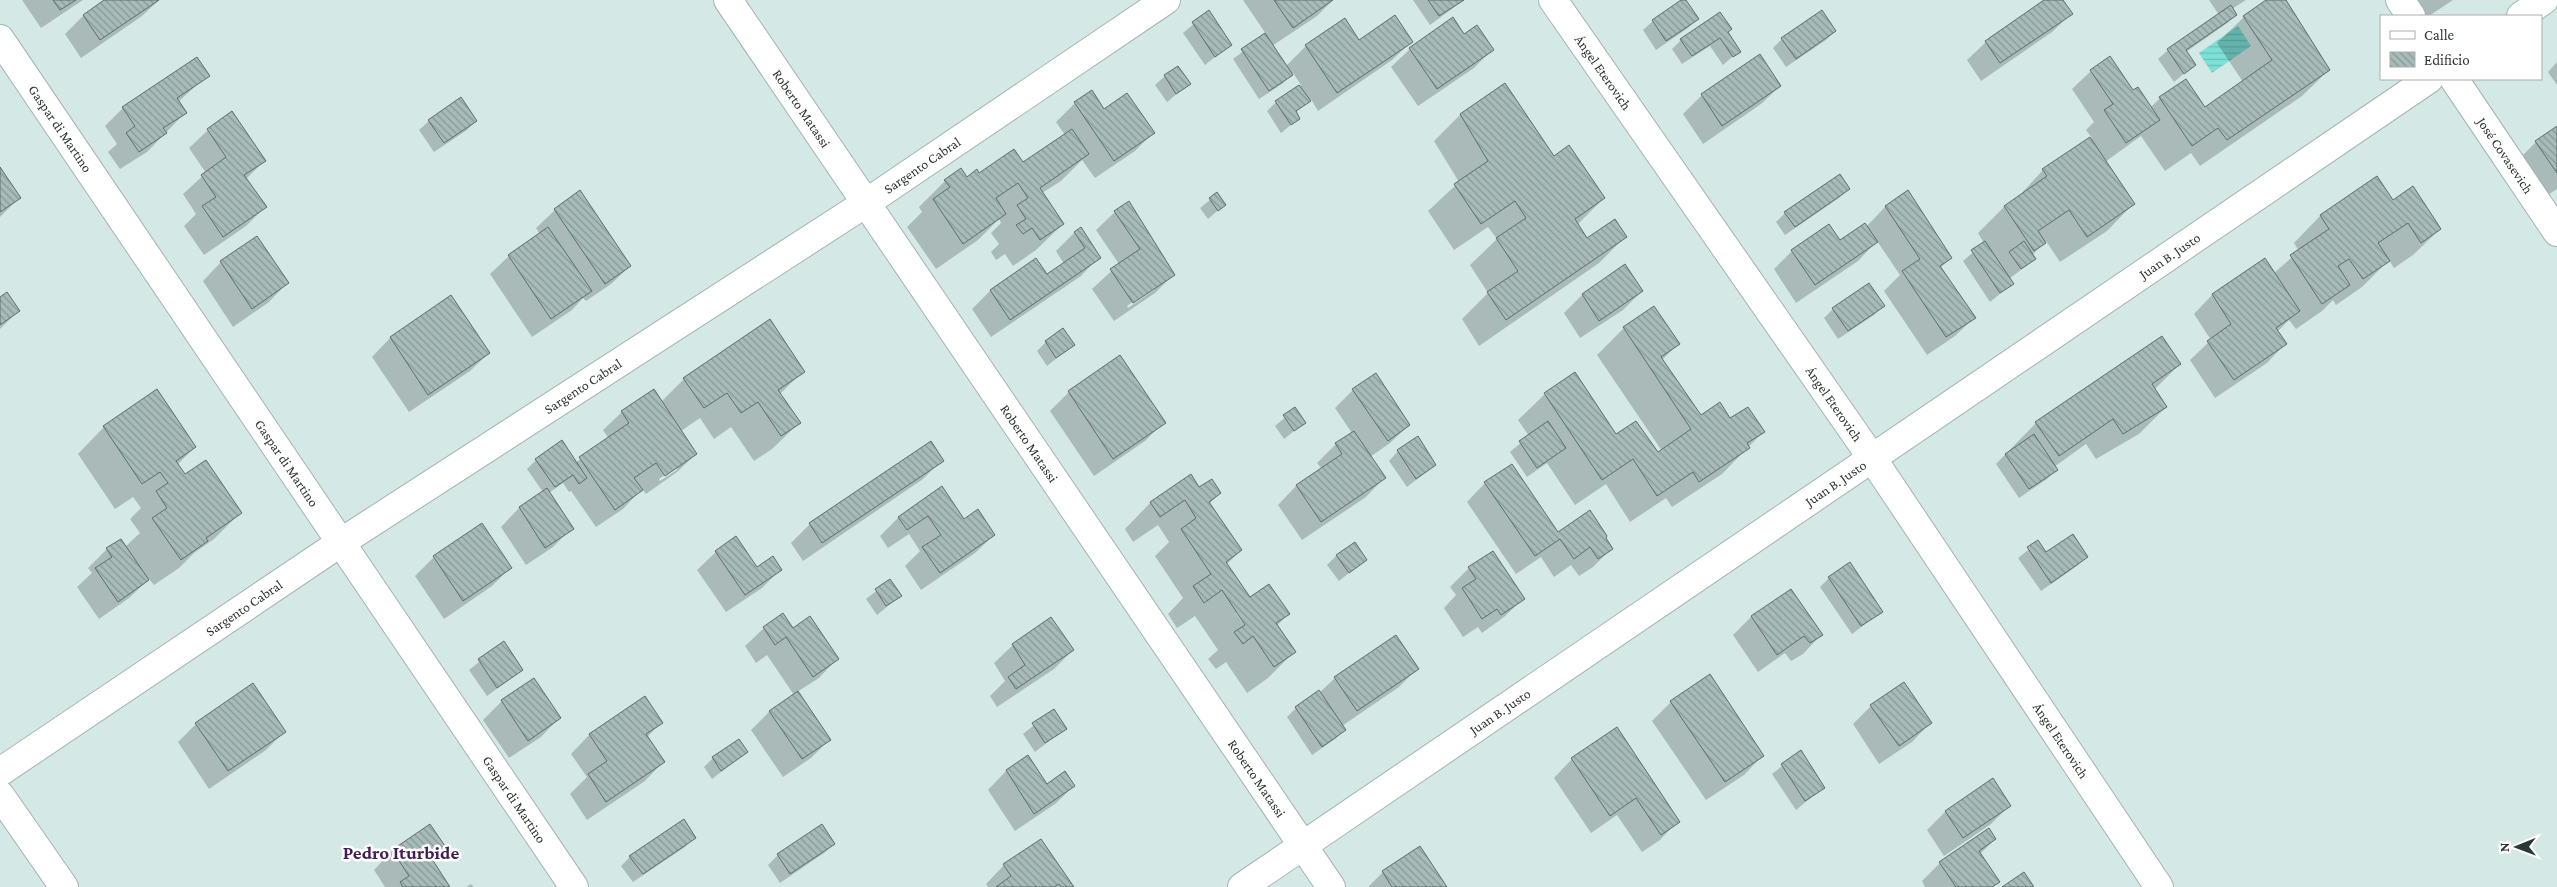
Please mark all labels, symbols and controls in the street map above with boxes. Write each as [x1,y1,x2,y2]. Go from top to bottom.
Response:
legend [2380,15,2542,80]
text: Calle [2424,27,2455,43]
street label: Ángel Eterovich [1572,32,1635,113]
text: Edificio [2424,52,2470,68]
street label: Roberto Matassi [769,66,834,151]
street label: Gaspar di Martino [25,82,96,175]
street label: José Covasevich [2473,113,2537,197]
street label: Sargento Cabral [881,133,964,197]
street label: Juan B. Justo [2134,229,2203,283]
street label: Sargento Cabral [541,355,625,417]
street label: Ángel Eterovich [1803,363,1866,445]
street label: Roberto Matassi [997,401,1062,486]
street label: Gaspar di Martino [252,416,322,510]
street label: Juan B. Justo [1800,457,1869,511]
street label: Sargento Cabral [202,576,286,639]
street label: Juan B. Justo [1465,685,1534,739]
street label: Ángel Eterovich [2030,699,2092,782]
street label: Roberto Matassi [1225,736,1289,821]
street label: Gaspar di Martino [479,753,550,846]
north arrow [2492,822,2542,872]
district label: Pedro Iturbide [343,842,459,863]
text: N [2496,842,2512,852]

